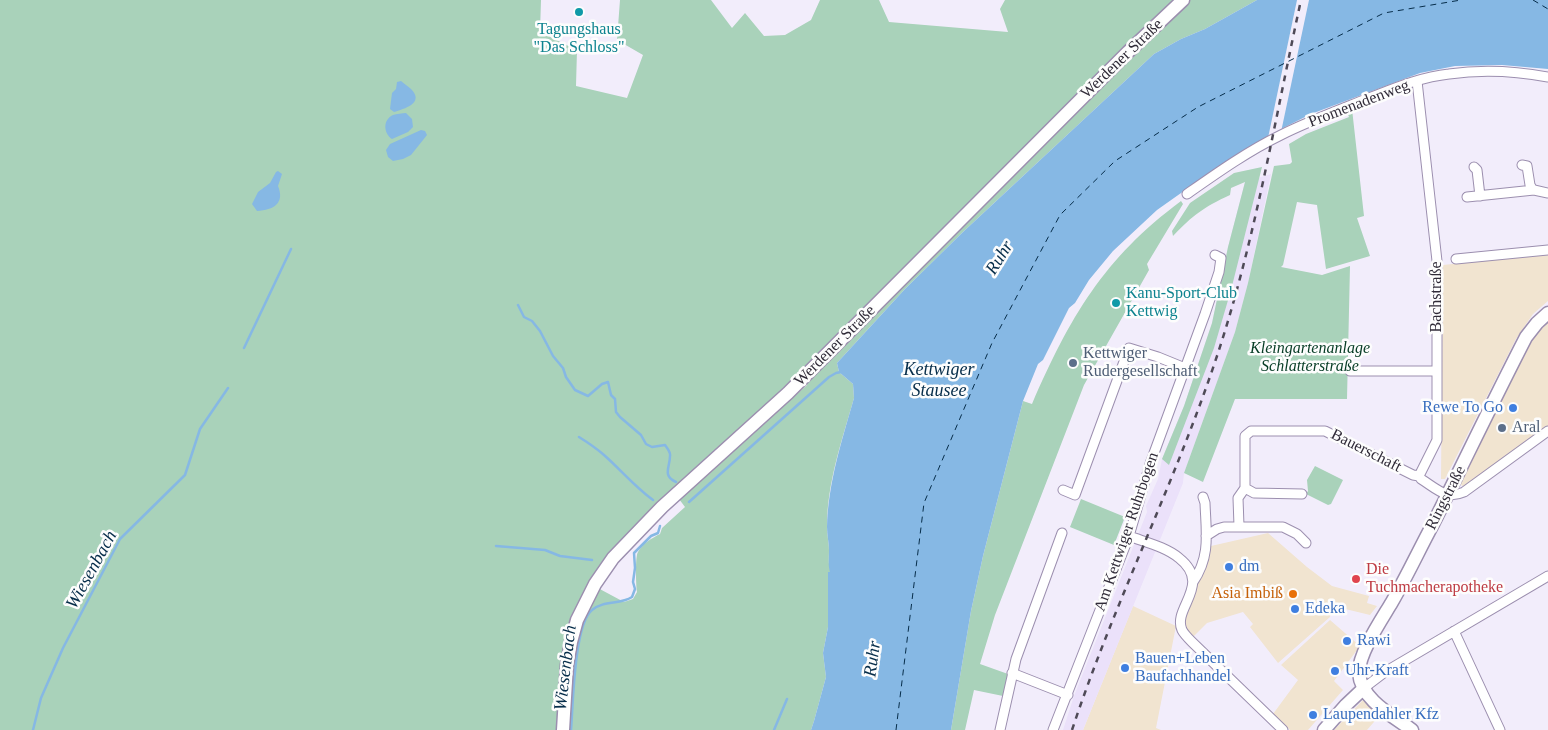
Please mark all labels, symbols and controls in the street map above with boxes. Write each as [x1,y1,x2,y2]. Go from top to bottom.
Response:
marker: Tagungshaus "Das Schloss" [573,6,585,18]
street label: Werdener Straße [1077,15,1167,103]
place label: Tagungshaus "Das Schloss" [534,20,624,58]
street label: Promenadenweg [1306,76,1412,132]
water label: Ruhr [981,237,1019,279]
street label: Bachstraße [1427,261,1447,333]
place label: Kanu-Sport-Club Kettwig [1126,284,1237,322]
marker: Kanu-Sport-Club Kettwig [1110,297,1122,309]
street label: Werdener Straße [791,302,879,390]
park label: Kleingartenanlage Schlatterstraße [1250,339,1370,377]
place label: Kettwiger Rudergesellschaft [1083,344,1197,382]
marker: Kettwiger Rudergesellschaft [1067,357,1079,369]
water label: Kettwiger Stausee [904,359,974,402]
place label: Rewe To Go [1422,398,1503,418]
marker: Rewe To Go [1507,402,1519,414]
place label: Aral [1512,418,1540,438]
marker: Aral [1496,422,1508,434]
street label: Bauerschaft [1328,425,1404,477]
street label: Am Kettwiger Ruhrbogen [1091,450,1163,614]
street label: Ringstraße [1422,463,1470,533]
water label: Wiesenbach [62,527,122,613]
place label: dm [1239,557,1259,577]
place label: Die Tuchmacherapotheke [1366,560,1503,598]
marker: dm [1223,561,1235,573]
marker: Die Tuchmacherapotheke [1350,573,1362,585]
place label: Asia Imbiß [1211,584,1283,604]
marker: Asia Imbiß [1287,588,1299,600]
place label: Edeka [1305,599,1345,619]
marker: Edeka [1289,603,1301,615]
water label: Wiesenbach [550,624,582,712]
place label: Rawi [1357,631,1391,651]
marker: Rawi [1341,635,1353,647]
water label: Ruhr [860,640,886,678]
place label: Bauen+Leben Baufachhandel [1135,649,1231,687]
place label: Uhr-Kraft [1345,661,1409,681]
marker: Bauen+Leben Baufachhandel [1119,662,1131,674]
marker: Uhr-Kraft [1329,665,1341,677]
place label: Laupendahler Kfz [1323,705,1439,725]
marker: Laupendahler Kfz [1307,709,1319,721]

